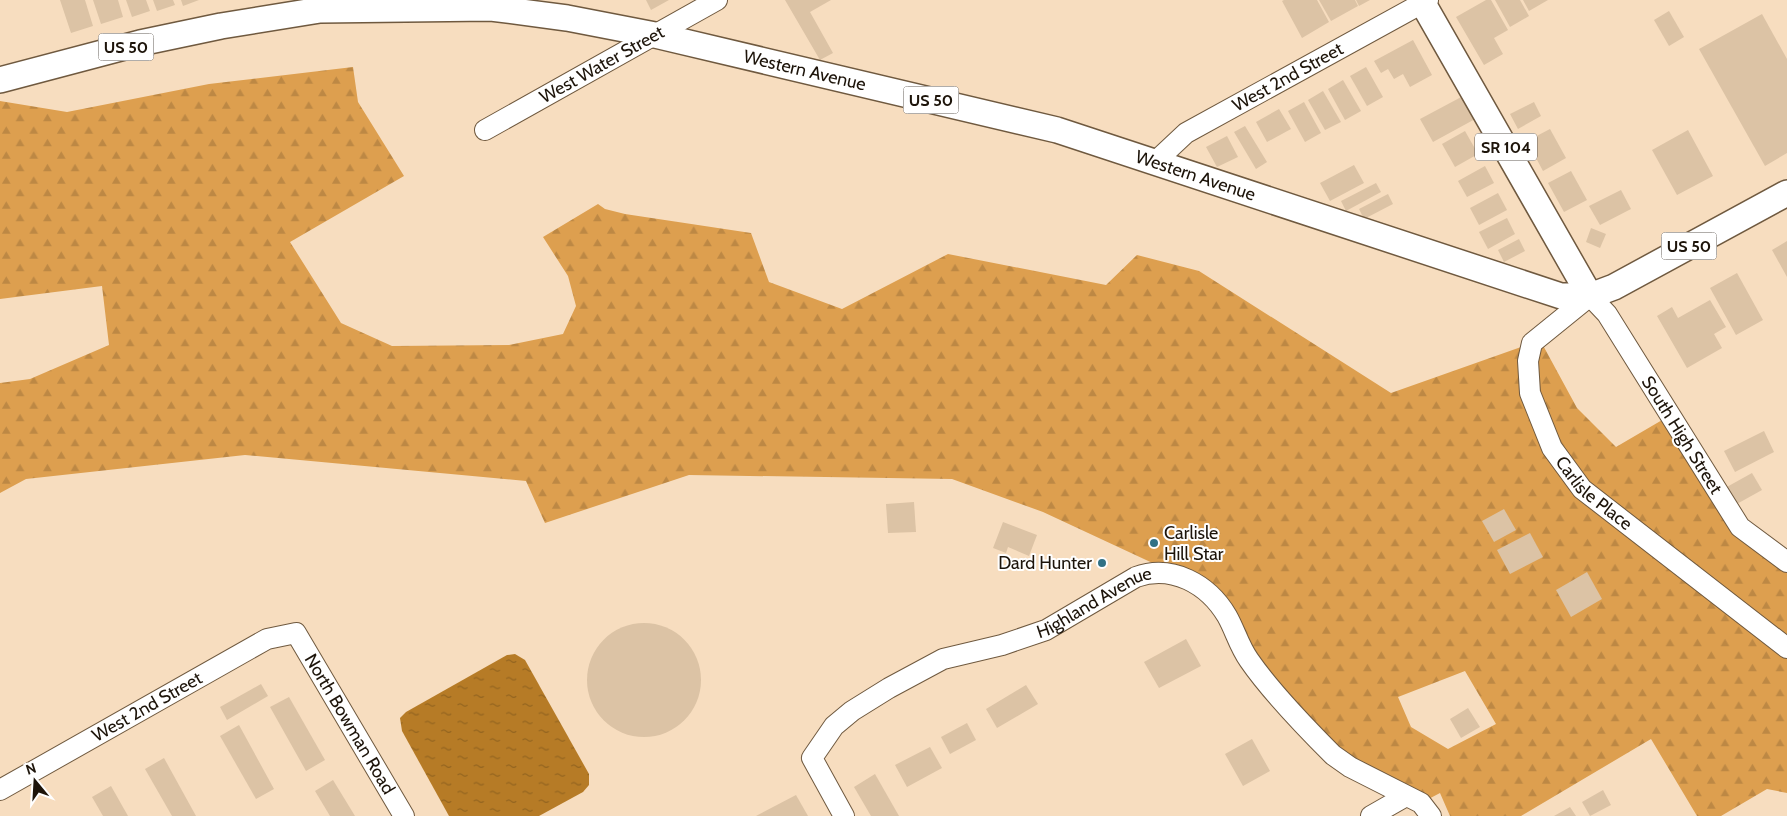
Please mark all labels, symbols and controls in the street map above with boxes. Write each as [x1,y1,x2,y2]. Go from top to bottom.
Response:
street label: West Water Street [536,21,668,108]
road number: US 50 [98,34,154,61]
street label: West 2nd Street [1229,38,1347,116]
street label: Western Avenue [741,45,868,95]
road number: US 50 [904,86,958,114]
road number: SR 104 [1475,134,1537,160]
street label: Western Avenue [1133,146,1258,206]
road number: US 50 [1662,232,1716,260]
street label: South High Street [1637,372,1727,498]
street label: Carlisle Place [1551,452,1637,535]
place label: Carlisle Hill Star [1164,522,1224,565]
marker: Carlisle Hill Star [1148,537,1160,549]
place label: Dard Hunter [998,552,1092,574]
marker: Dard Hunter [1096,557,1108,569]
street label: Highland Avenue [1034,562,1153,643]
street label: North Bowman Road [300,650,400,798]
street label: West 2nd Street [88,667,206,747]
north arrow [10,756,60,806]
text: N [23,759,38,779]

